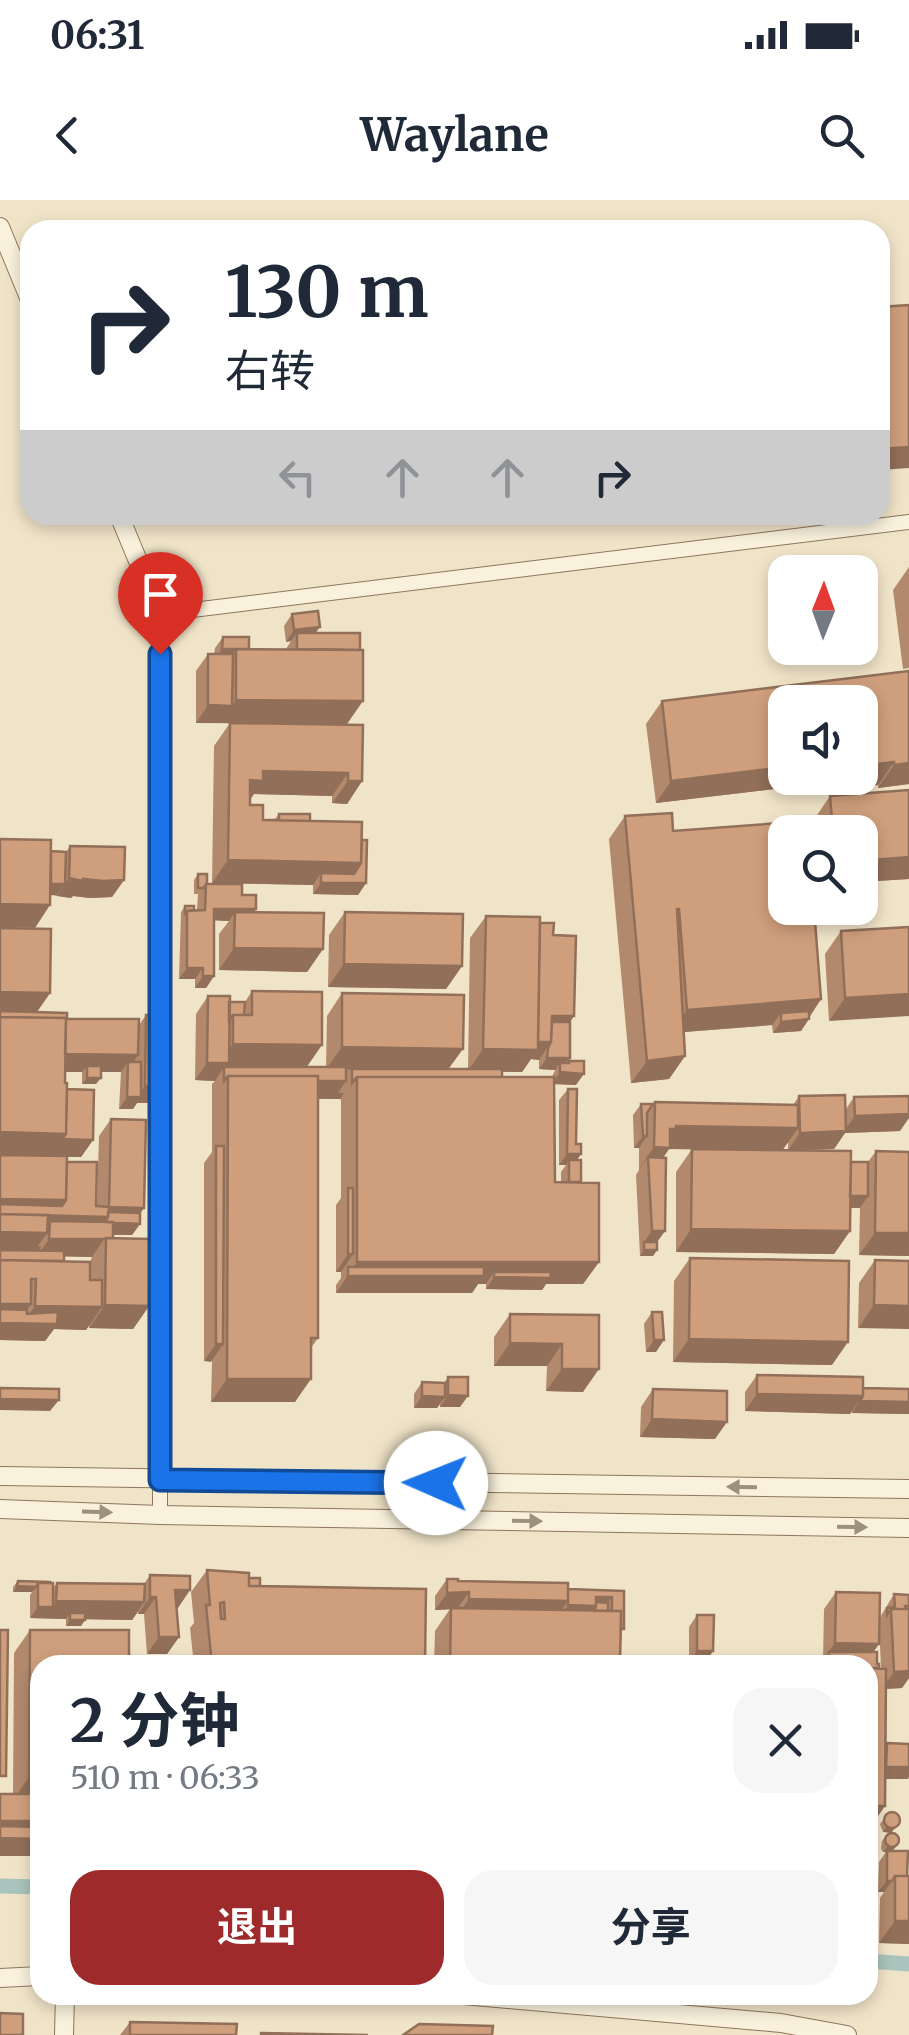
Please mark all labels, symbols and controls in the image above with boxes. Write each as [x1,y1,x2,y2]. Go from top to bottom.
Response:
text: 06:31 [50,12,144,59]
text: Waylane [360,107,549,163]
icon: back [40,108,95,163]
icon: search [814,108,869,163]
text: 130 m [225,248,429,336]
icon: right [60,260,190,390]
text: 右转 [225,343,315,399]
icon: left [270,450,325,505]
icon: ahead [375,450,430,505]
icon: ahead [480,450,535,505]
icon: right [585,450,640,505]
pin [118,552,203,655]
north arrow [768,555,878,665]
map controls [768,555,878,925]
icon: arrive [133,567,188,622]
button: sound [768,685,878,795]
button: search [768,815,878,925]
position arrow [384,1431,488,1535]
one-way arrow [725,1478,757,1494]
one-way arrow [82,1505,114,1521]
one-way arrow [512,1513,544,1529]
one-way arrow [837,1519,869,1535]
text: 2 分钟 [70,1683,240,1758]
button: close [733,1688,838,1793]
text: 510 m · 06:33 [70,1758,260,1798]
button: 退出 [70,1870,444,1985]
button: 分享 [464,1870,838,1985]

